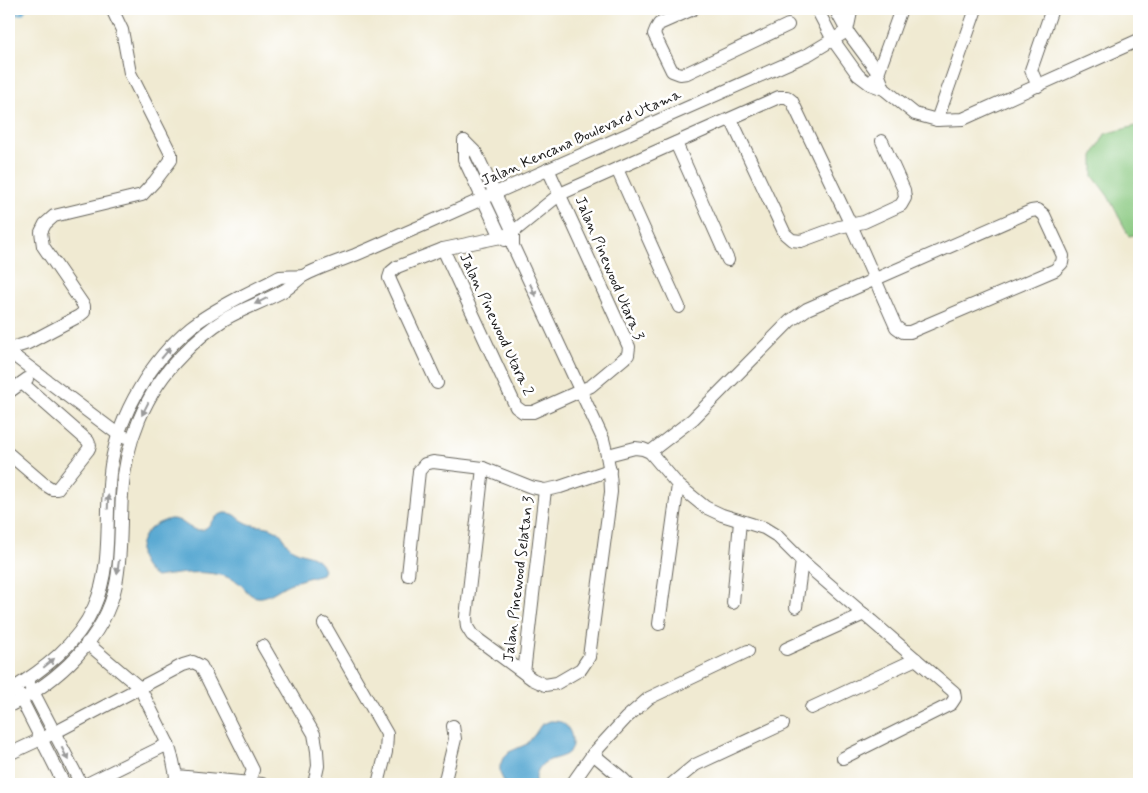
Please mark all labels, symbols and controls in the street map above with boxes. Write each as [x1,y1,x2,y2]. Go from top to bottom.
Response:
street label: Jalan Kencana Boulevard Utama [479,84,685,191]
street label: Jalan Pinewood Utara 3 [570,193,649,344]
street label: Jalan Pinewood Utara 2 [454,250,538,399]
one-way arrow [530,283,538,297]
one-way arrow [254,297,269,305]
one-way arrow [160,347,171,360]
one-way arrow [141,401,149,416]
one-way arrow [104,493,112,509]
street label: Jalan Pinewood Selatan 3 [499,495,539,663]
one-way arrow [114,560,122,576]
one-way arrow [42,658,55,669]
one-way arrow [61,747,69,761]

